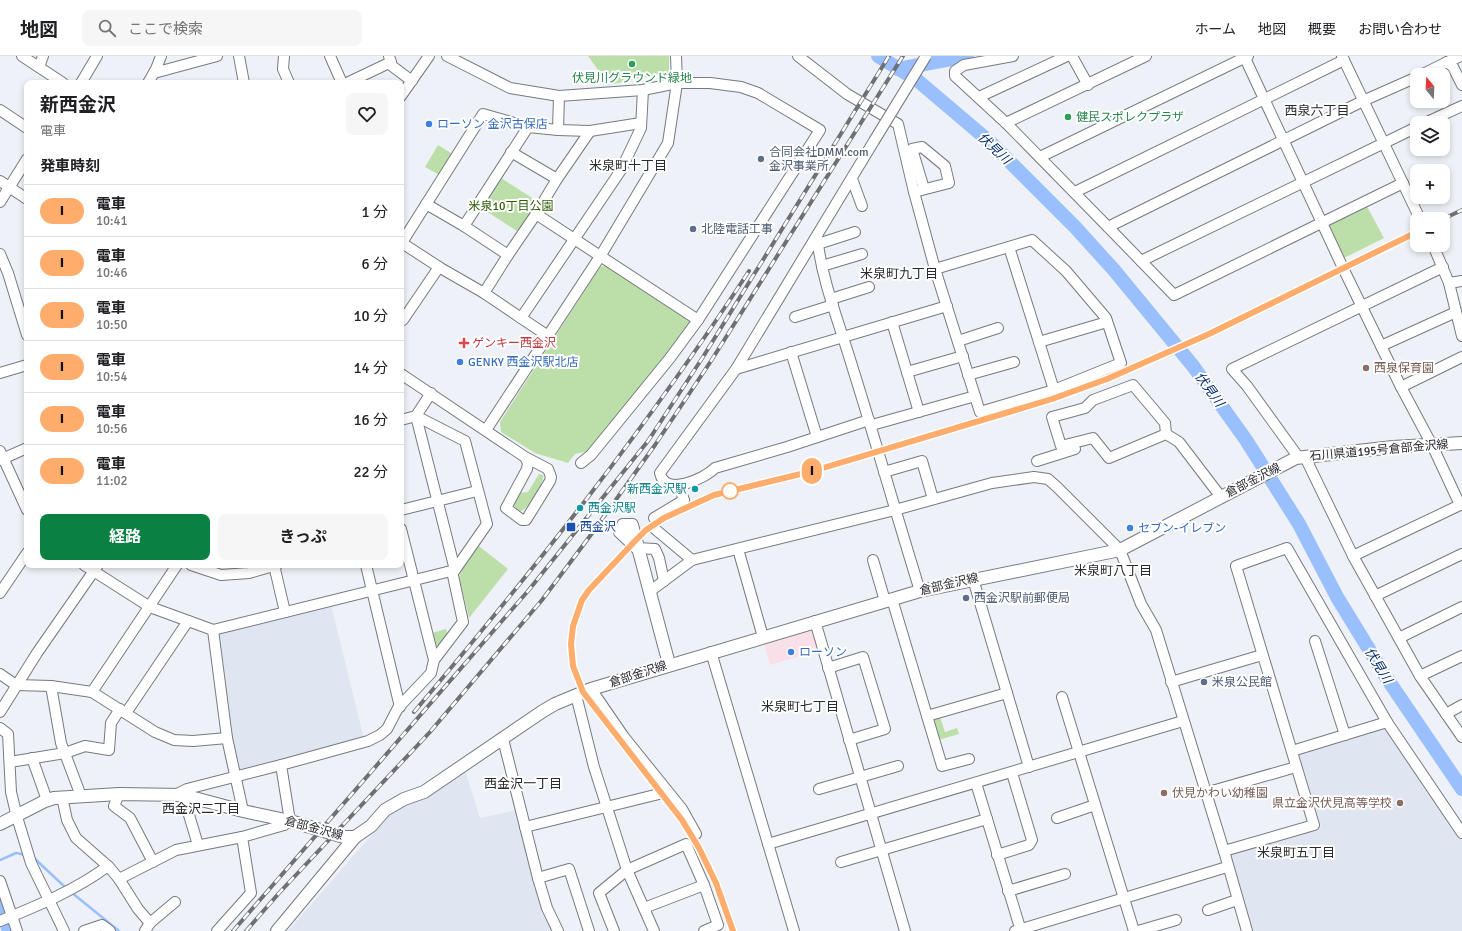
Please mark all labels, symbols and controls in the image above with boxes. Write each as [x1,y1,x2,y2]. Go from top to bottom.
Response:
search box [82,10,362,46]
icon: search [96,17,118,39]
text: 地図 [20,18,58,42]
text: ここで検索 [128,20,203,38]
text: ホーム [1194,21,1236,38]
text: 地図 [1258,21,1286,38]
text: 概要 [1308,21,1336,38]
text: お問い合わせ [1358,21,1442,38]
marker: 伏見川グラウンド緑地 [627,59,637,69]
north arrow [1410,68,1450,108]
map controls [1410,68,1450,252]
place label: 伏見川グラウンド緑地 [572,71,692,86]
text: 新西金沢 [40,93,116,117]
button: heart [346,93,388,135]
district label: 西泉六丁目 [1284,103,1350,119]
place label: 健民スポレクプラザ [1076,110,1184,125]
marker: 健民スポレクプラザ [1063,112,1073,122]
button: layers [1410,116,1450,156]
place label: ローソン 金沢古保店 [437,117,548,132]
marker: ローソン 金沢古保店 [424,119,434,129]
text: 電車 [40,123,66,139]
water label: 伏見川 [975,130,1015,169]
place label: 合同会社DMM.com 金沢事業所 [769,145,869,174]
marker: 合同会社DMM.com 金沢事業所 [756,154,766,164]
text: 発車時刻 [40,157,100,175]
district label: 米泉町十丁目 [589,158,667,174]
button: + [1410,164,1450,204]
text: 電車 [96,195,126,213]
park label: 米泉10丁目公園 [469,199,553,214]
text: I [60,202,64,219]
text: 1 分 [362,203,388,221]
button: − [1410,212,1450,252]
text: 10:41 [96,213,128,229]
place label: 北陸電話工事 [701,222,773,237]
marker: 北陸電話工事 [688,224,698,234]
text: 電車 [96,247,126,265]
text: I [60,254,64,271]
text: 6 分 [362,255,388,273]
text: 10:46 [96,265,128,281]
district label: 米泉町九丁目 [860,266,938,282]
text: 電車 [96,299,126,317]
text: I [60,306,64,323]
text: 10 分 [354,307,388,325]
text: 10:50 [96,317,128,333]
place label: ゲンキー西金沢 [472,336,556,351]
marker: ゲンキー西金沢 [459,338,469,348]
text: 電車 [96,351,126,369]
place label: GENKY 西金沢駅北店 [468,355,579,370]
marker: GENKY 西金沢駅北店 [455,357,465,367]
text: I [60,358,64,375]
text: 14 分 [354,359,388,377]
place label: 西泉保育園 [1374,361,1434,376]
marker: 西泉保育園 [1361,363,1371,373]
text: 10:54 [96,369,128,385]
water label: 伏見川 [1191,369,1228,412]
text: 電車 [96,403,126,421]
text: I [60,410,64,427]
text: 16 分 [354,411,388,429]
text: 10:56 [96,421,128,437]
street label: 石川県道195号倉部金沢線 [1309,437,1449,464]
text: 電車 [96,455,126,473]
line badge: I [799,458,825,484]
street label: 倉部金沢線 [1223,460,1283,501]
text: I [60,462,64,479]
text: I [810,462,814,479]
text: 22 分 [354,463,388,481]
text: 11:02 [96,473,128,489]
place label: 新西金沢駅 [627,482,687,497]
unlabelled marker [721,482,739,500]
marker: 新西金沢駅 [690,484,700,494]
place label: 西金沢駅 [588,501,636,516]
marker: 西金沢駅 [575,503,585,513]
button: 経路 [40,514,210,560]
button: きっぷ [218,514,388,560]
place label: 西金沢 [580,520,616,535]
marker: 西金沢 [565,521,577,533]
place label: セブン-イレブン [1138,521,1226,536]
marker: セブン-イレブン [1125,523,1135,533]
district label: 米泉町八丁目 [1074,563,1152,579]
street label: 倉部金沢線 [918,570,980,599]
place label: 西金沢駅前郵便局 [974,591,1070,606]
marker: 西金沢駅前郵便局 [961,593,971,603]
place label: ローソン [799,645,847,660]
water label: 伏見川 [1361,645,1396,688]
marker: ローソン [786,647,796,657]
street label: 倉部金沢線 [607,658,669,691]
place label: 米泉公民館 [1212,675,1272,690]
marker: 米泉公民館 [1199,677,1209,687]
district label: 米泉町七丁目 [761,699,839,715]
district label: 西金沢一丁目 [484,776,562,792]
place label: 伏見かわい幼稚園 [1172,786,1268,801]
marker: 伏見かわい幼稚園 [1159,788,1169,798]
place label: 県立金沢伏見高等学校 [1272,796,1392,811]
marker: 県立金沢伏見高等学校 [1395,798,1405,808]
district label: 西金沢二丁目 [162,801,240,817]
street label: 倉部金沢線 [283,813,345,843]
district label: 米泉町五丁目 [1257,845,1335,861]

